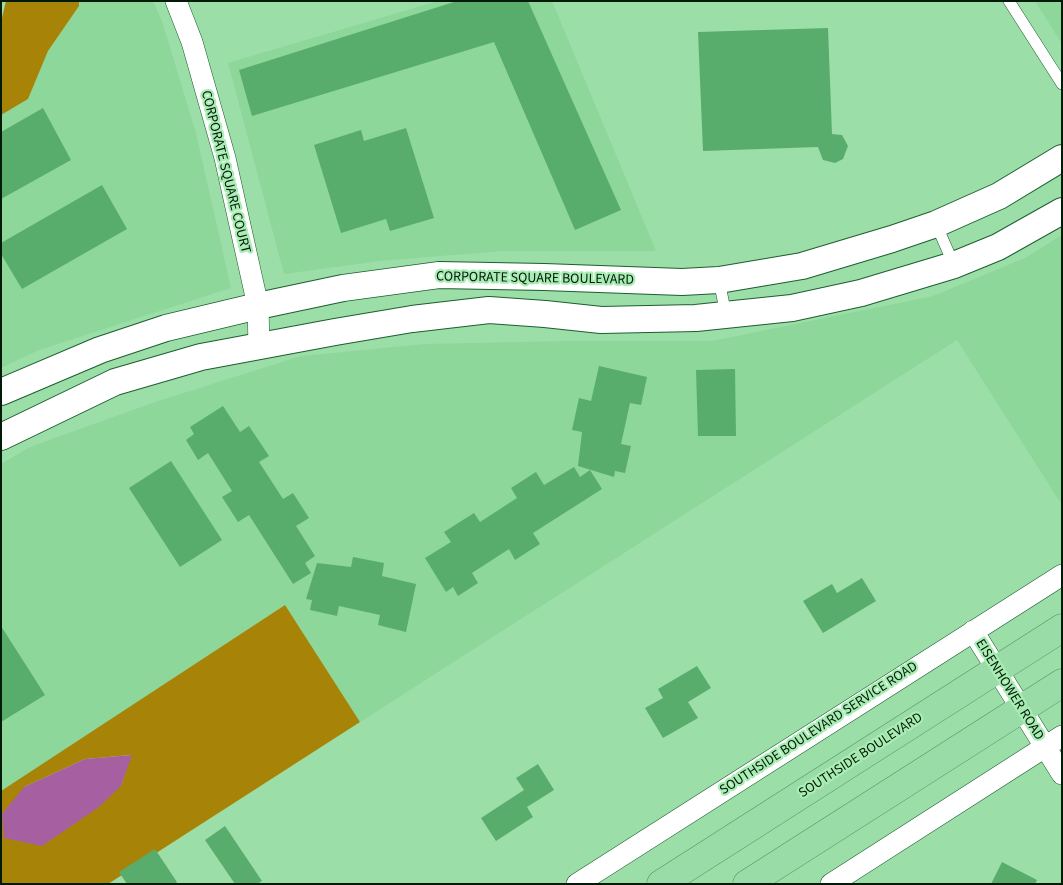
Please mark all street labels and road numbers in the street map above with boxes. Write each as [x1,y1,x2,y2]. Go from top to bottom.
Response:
street label: CORPORATE SQUARE COURT [197,89,253,255]
street label: CORPORATE SQUARE BOULEVARD [436,269,634,289]
street label: EISENHOWER ROAD [971,636,1047,744]
street label: SOUTHSIDE BOULEVARD SERVICE ROAD [717,659,921,799]
street label: SOUTHSIDE BOULEVARD [796,710,926,802]

